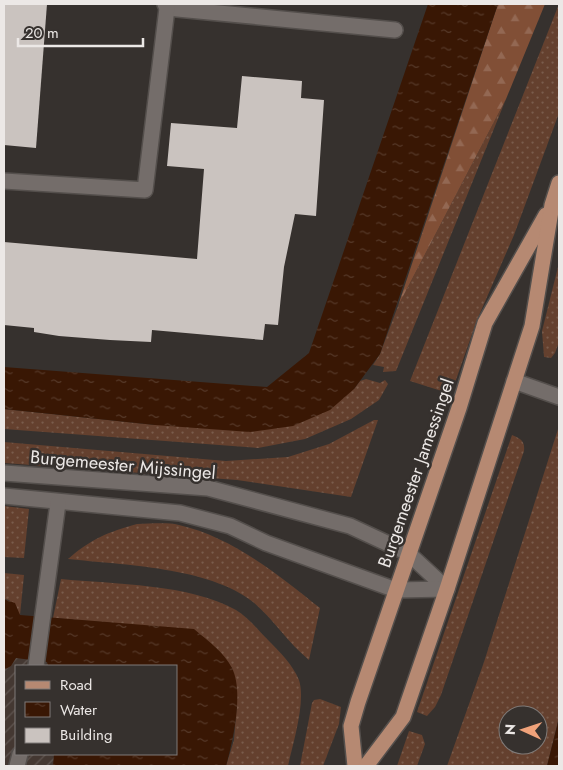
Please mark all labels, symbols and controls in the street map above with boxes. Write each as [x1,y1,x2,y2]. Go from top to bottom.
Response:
scale bar [18,15,142,47]
text: 20 m [25,22,59,44]
street label: Burgemeester Jamessingel [371,375,461,571]
street label: Burgemeester Mijssingel [29,444,217,486]
legend [15,665,178,755]
text: Road [60,674,92,696]
text: Water [60,699,98,721]
north arrow [498,705,548,755]
text: N [500,723,520,735]
text: Building [60,724,112,746]

